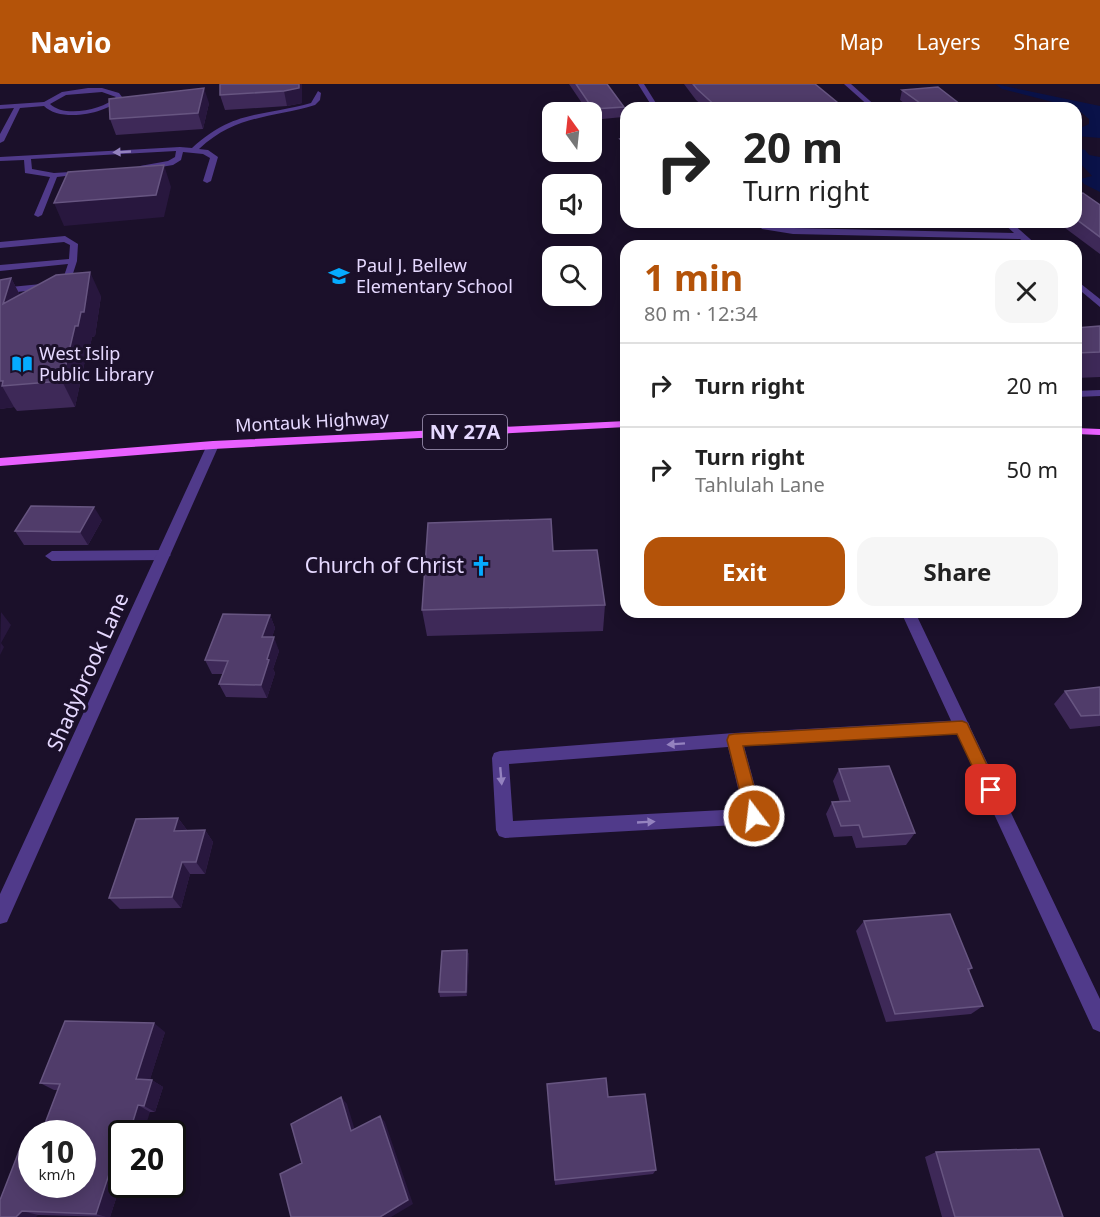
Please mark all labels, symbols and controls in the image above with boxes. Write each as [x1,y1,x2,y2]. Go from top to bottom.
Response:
text: Navio [30,23,111,61]
text: Map [840,28,884,56]
text: Layers [917,28,981,56]
text: Share [1014,28,1070,56]
north arrow [542,102,602,162]
map controls [542,102,602,306]
text: 20 m [743,118,843,175]
icon: right [644,126,722,204]
one-way arrow [112,147,131,157]
text: Turn right [743,172,869,209]
button: sound [542,174,602,234]
button: search [542,246,602,306]
place label: Paul J. Bellew Elementary School [356,253,513,298]
text: 1 min [644,253,743,302]
button: close [995,260,1058,323]
school or university icon: Paul J. Bellew Elementary School [327,264,351,288]
text: 80 m · 12:34 [644,300,758,327]
place label: West Islip Public Library [39,341,154,386]
library icon: West Islip Public Library [10,352,34,376]
icon: right [644,369,677,402]
text: Turn right [695,370,805,400]
text: 20 m [1007,370,1058,400]
street label: Montauk Highway [234,405,390,437]
road number: NY 27A [423,415,507,449]
text: Turn right [695,441,805,471]
icon: right [644,453,677,486]
text: 50 m [1007,454,1058,484]
text: Tahlulah Lane [695,471,825,498]
button: Exit [644,537,845,606]
button: Share [857,537,1058,606]
place label: Church of Christ [305,551,464,579]
church icon: Church of Christ [469,554,493,578]
street label: Shadybrook Lane [40,588,135,755]
one-way arrow [666,739,685,749]
pin [965,764,1016,815]
one-way arrow [496,767,506,786]
icon: arrive [974,773,1007,806]
position arrow [722,784,786,848]
one-way arrow [637,817,656,827]
speed limit sign: 20 [108,1120,186,1198]
text: 10 [40,1131,74,1172]
text: km/h [39,1164,75,1184]

